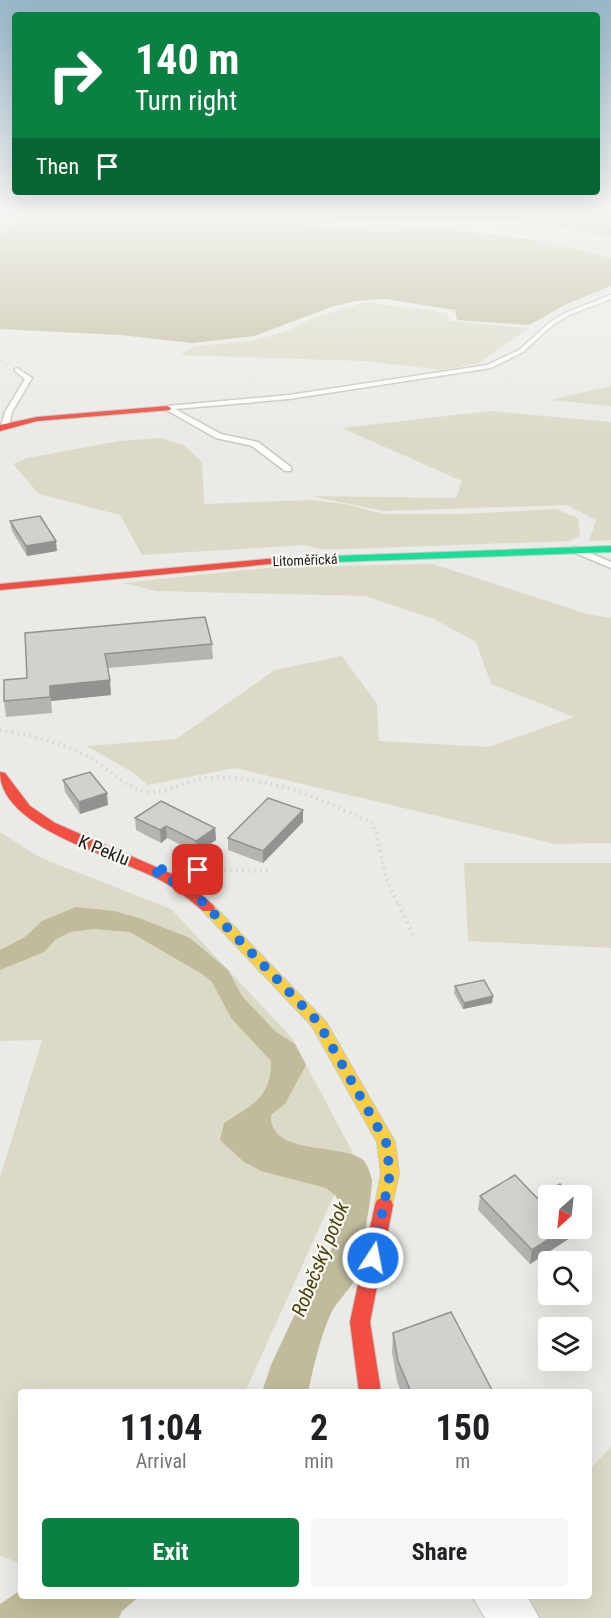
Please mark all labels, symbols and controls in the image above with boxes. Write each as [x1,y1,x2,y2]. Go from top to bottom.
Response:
text: 140 m [135,35,240,84]
icon: right [36,36,114,114]
text: Turn right [135,85,237,117]
icon: arrive [91,150,124,183]
text: Then [36,154,79,179]
street label: Litoměřická [272,551,338,569]
street label: K Peklu [75,830,133,870]
pin [172,844,223,895]
icon: arrive [181,853,214,886]
north arrow [538,1185,592,1239]
map controls [538,1185,592,1371]
water label: Robečský potok [286,1197,354,1320]
position arrow [341,1226,405,1290]
button: search [538,1251,592,1305]
button: layers [538,1317,592,1371]
text: 11:04 [120,1407,202,1449]
text: 2 [310,1407,328,1449]
text: 150 [436,1407,490,1449]
text: Arrival [136,1449,187,1473]
text: min [304,1449,334,1473]
text: m [455,1449,470,1473]
button: Exit [42,1518,299,1587]
button: Share [311,1518,568,1587]

